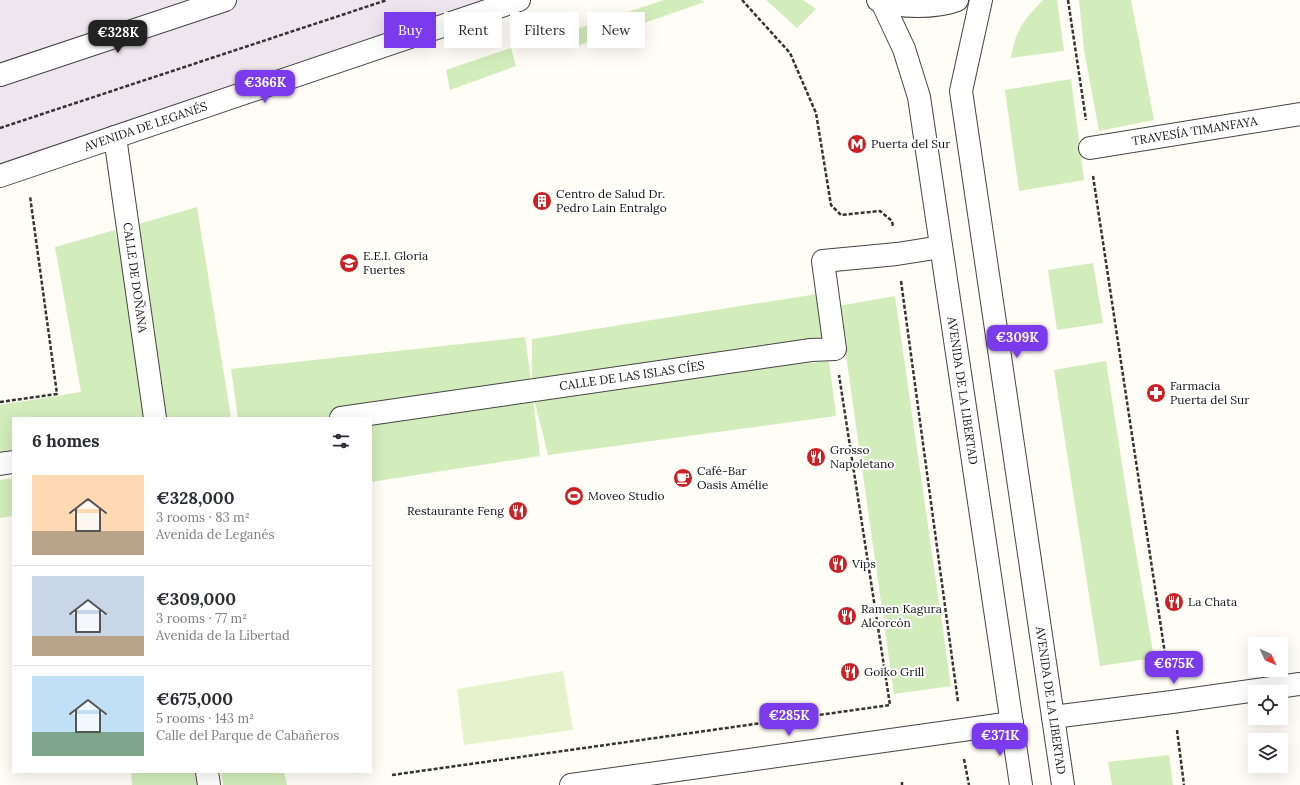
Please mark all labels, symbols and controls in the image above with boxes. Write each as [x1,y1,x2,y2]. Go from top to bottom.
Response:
chip: Buy [384,12,436,48]
chip: Rent [444,12,502,48]
chip: Filters [510,12,579,48]
chip: New [587,12,645,48]
pin: €328K [90,20,146,54]
text: €328K [97,24,139,41]
pin: €366K [237,70,293,104]
text: €366K [244,74,286,91]
street label: AVENIDA DE LEGANÉS [81,98,209,154]
street label: TRAVESÍA TIMANFAYA [1131,113,1259,148]
metro station icon: Puerta del Sur [846,133,868,155]
place label: Puerta del Sur [871,136,951,151]
place label: Centro de Salud Dr. Pedro Lain Entralgo [556,186,667,215]
building icon: Centro de Salud Dr. Pedro Lain Entralgo [531,190,553,212]
street label: CALLE DE DOÑANA [120,221,151,334]
place label: E.E.I. Gloria Fuertes [363,248,428,277]
school or university icon: E.E.I. Gloria Fuertes [338,252,360,274]
street label: AVENIDA DE LA LIBERTAD [944,315,981,466]
pin: €309K [989,325,1045,359]
text: €309K [996,329,1038,346]
street label: CALLE DE LAS ISLAS CÍES [558,357,706,393]
place label: Farmacia Puerta del Sur [1170,378,1250,407]
pharmacy icon: Farmacia Puerta del Sur [1145,382,1167,404]
text: 6 homes [32,430,99,452]
icon: filters [330,430,352,452]
place label: Grosso Napoletano [830,442,894,471]
restaurant icon: Grosso Napoletano [805,446,827,468]
place label: Café-Bar Oasis Amélie [697,463,769,492]
cafe icon: Café-Bar Oasis Amélie [672,467,694,489]
sports icon: Moveo Studio [563,485,585,507]
text: €328,000 [156,487,235,509]
place label: Moveo Studio [588,488,665,503]
icon: home [64,491,112,539]
restaurant icon: Restaurante Feng [507,500,529,522]
place label: Restaurante Feng [407,503,504,518]
text: 3 rooms · 83 m² [156,509,250,526]
text: Avenida de Leganés [156,526,275,543]
restaurant icon: Vips [827,553,849,575]
place label: Vips [851,556,876,571]
text: €309,000 [156,588,236,610]
restaurant icon: La Chata [1163,591,1185,613]
icon: home [64,592,112,640]
place label: La Chata [1188,594,1237,609]
place label: Ramen Kagura Alcorcón [860,601,942,630]
restaurant icon: Ramen Kagura Alcorcón [836,605,858,627]
text: 3 rooms · 77 m² [156,610,247,627]
street label: AVENIDA DE LA LIBERTAD [1033,624,1069,775]
text: Avenida de la Libertad [156,627,290,644]
north arrow [1248,637,1288,677]
map controls [1248,637,1288,773]
pin: €675K [1146,651,1202,685]
text: €675K [1154,655,1194,672]
restaurant icon: Goiko Grill [839,661,861,683]
place label: Goiko Grill [864,664,924,679]
button: locate [1248,685,1288,725]
text: €675,000 [156,688,233,710]
icon: home [64,692,112,740]
pin: €285K [761,703,817,737]
text: €285K [768,707,810,724]
text: 5 rooms · 143 m² [156,710,254,727]
pin: €371K [972,723,1028,757]
text: Calle del Parque de Cabañeros [156,727,339,744]
text: €371K [981,727,1019,744]
button: layers [1248,733,1288,773]

